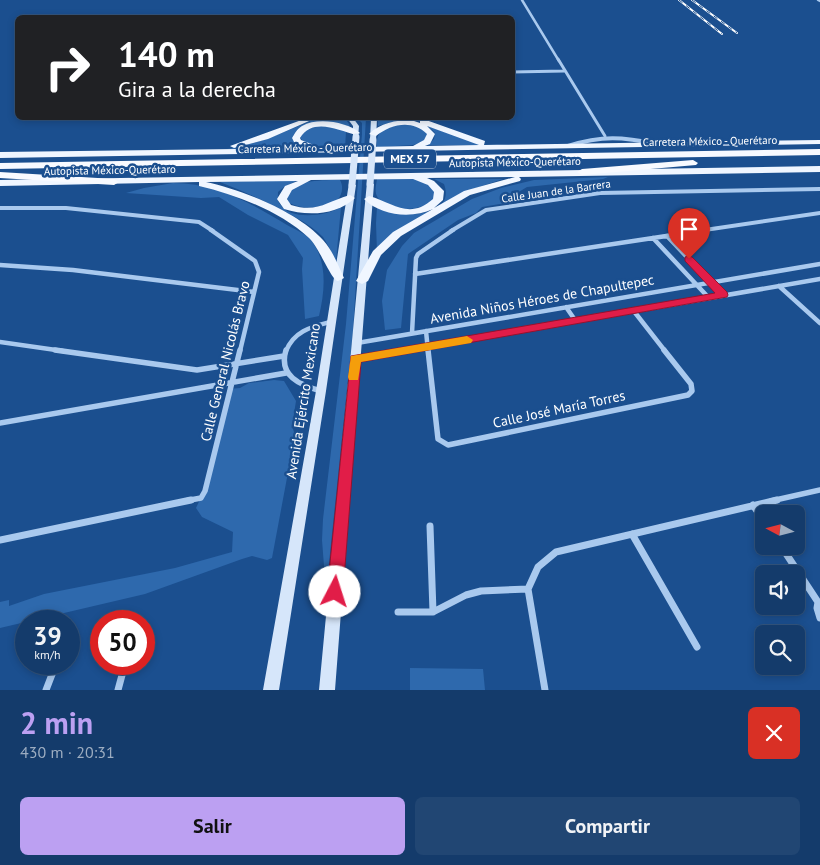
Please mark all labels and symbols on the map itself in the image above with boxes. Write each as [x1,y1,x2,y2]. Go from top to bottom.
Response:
street label: Carretera México - Querétaro [643,133,777,149]
street label: Carretera México - Querétaro [238,140,372,156]
road number: MEX 57 [384,150,436,168]
street label: Autopista México-Querétaro [449,154,581,170]
street label: Autopista México-Querétaro [44,162,176,178]
street label: Calle Juan de la Barrera [500,176,612,206]
pin [668,208,710,259]
street label: Avenida Niños Héroes de Chapultepec [429,270,655,328]
street label: Calle General Nicolás Bravo [196,279,254,443]
street label: Avenida Ejército Mexicano [282,322,324,480]
street label: Calle José María Torres [491,386,627,432]
north arrow [755,505,805,555]
position arrow [308,565,360,617]
speed limit sign: 50 [90,610,155,675]

